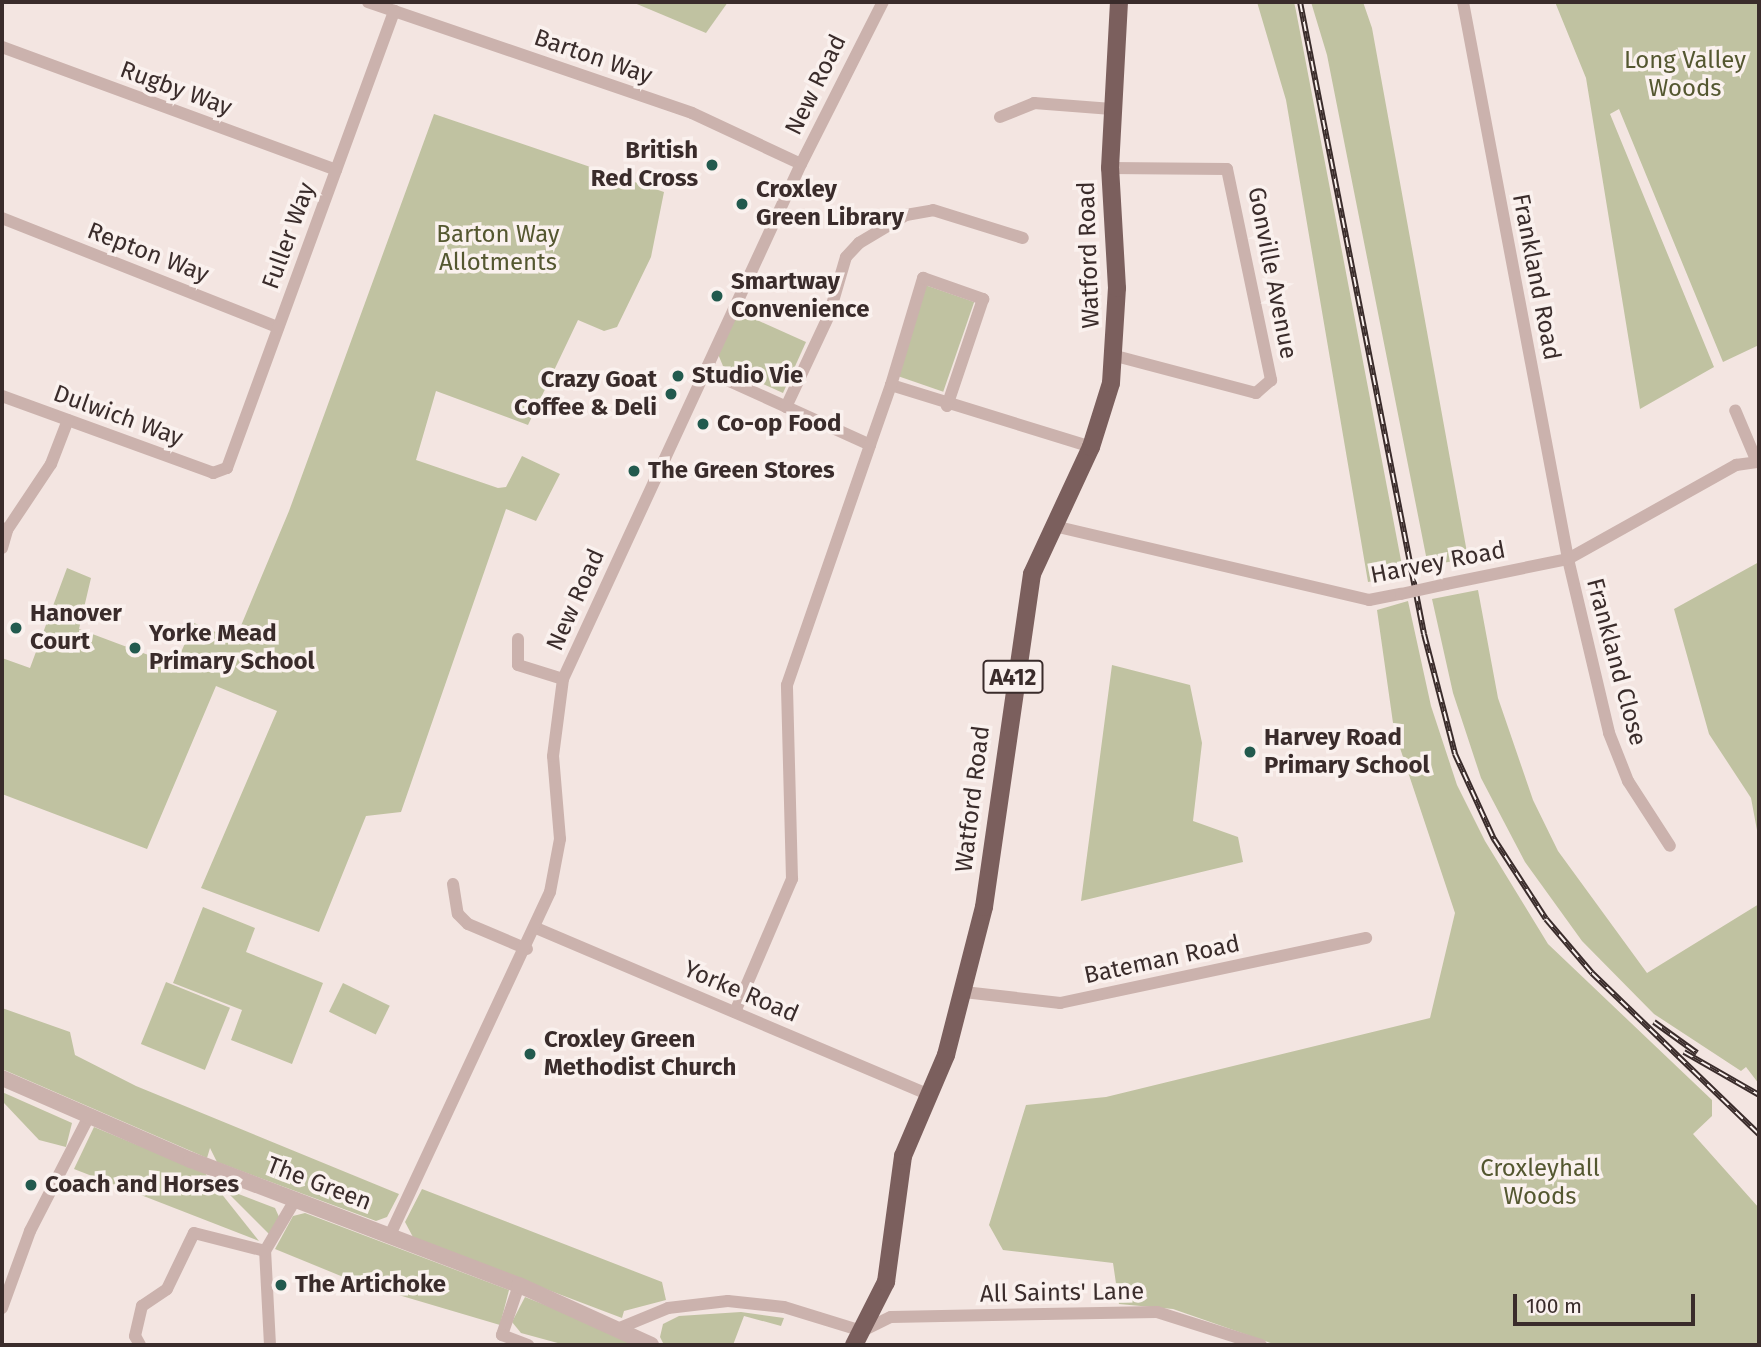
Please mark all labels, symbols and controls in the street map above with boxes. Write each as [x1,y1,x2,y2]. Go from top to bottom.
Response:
street label: Barton Way [530,23,656,91]
street label: New Road [779,30,853,140]
park label: Long Valley Woods [1624,47,1746,103]
street label: Rugby Way [116,55,236,123]
place label: British Red Cross [591,137,698,193]
marker: British Red Cross [704,157,720,173]
place label: Croxley Green Library [756,176,904,232]
street label: Fuller Way [256,179,322,293]
street label: Watford Road [1072,181,1106,329]
street label: Gonville Avenue [1241,185,1303,361]
street label: Frankland Road [1506,191,1566,363]
marker: Croxley Green Library [734,196,750,212]
street label: Repton Way [83,217,213,289]
park label: Barton Way Allotments [436,221,560,277]
place label: Smartway Convenience [731,268,869,324]
marker: Smartway Convenience [709,288,725,304]
place label: Studio Vie [692,362,803,390]
place label: Crazy Goat Coffee & Deli [514,366,657,422]
marker: Studio Vie [670,368,686,384]
street label: Dulwich Way [49,379,187,453]
marker: Crazy Goat Coffee & Deli [663,386,679,402]
place label: Co-op Food [717,410,841,438]
marker: Co-op Food [695,416,711,432]
place label: The Green Stores [648,457,834,485]
marker: The Green Stores [626,463,642,479]
street label: Harvey Road [1368,536,1508,590]
street label: New Road [541,545,611,655]
street label: Frankland Close [1580,575,1652,749]
place label: Hanover Court [30,600,122,656]
marker: Hanover Court [8,620,24,636]
place label: Yorke Mead Primary School [149,620,315,676]
marker: Yorke Mead Primary School [127,640,143,656]
road number: A412 [982,657,1044,696]
street label: Watford Road [950,724,996,874]
place label: Harvey Road Primary School [1264,724,1430,780]
marker: Harvey Road Primary School [1242,744,1258,760]
street label: Bateman Road [1082,929,1242,991]
street label: Yorke Road [679,955,803,1029]
place label: Croxley Green Methodist Church [544,1026,736,1082]
marker: Croxley Green Methodist Church [522,1046,538,1062]
street label: The Green [263,1151,375,1217]
park label: Croxleyhall Woods [1480,1155,1600,1211]
place label: Coach and Horses [45,1171,239,1199]
marker: Coach and Horses [23,1177,39,1193]
place label: The Artichoke [295,1271,446,1299]
marker: The Artichoke [273,1277,289,1293]
street label: All Saints' Lane [980,1277,1144,1309]
scale bar [1516,1280,1698,1324]
text: 100 m [1526,1293,1582,1319]

